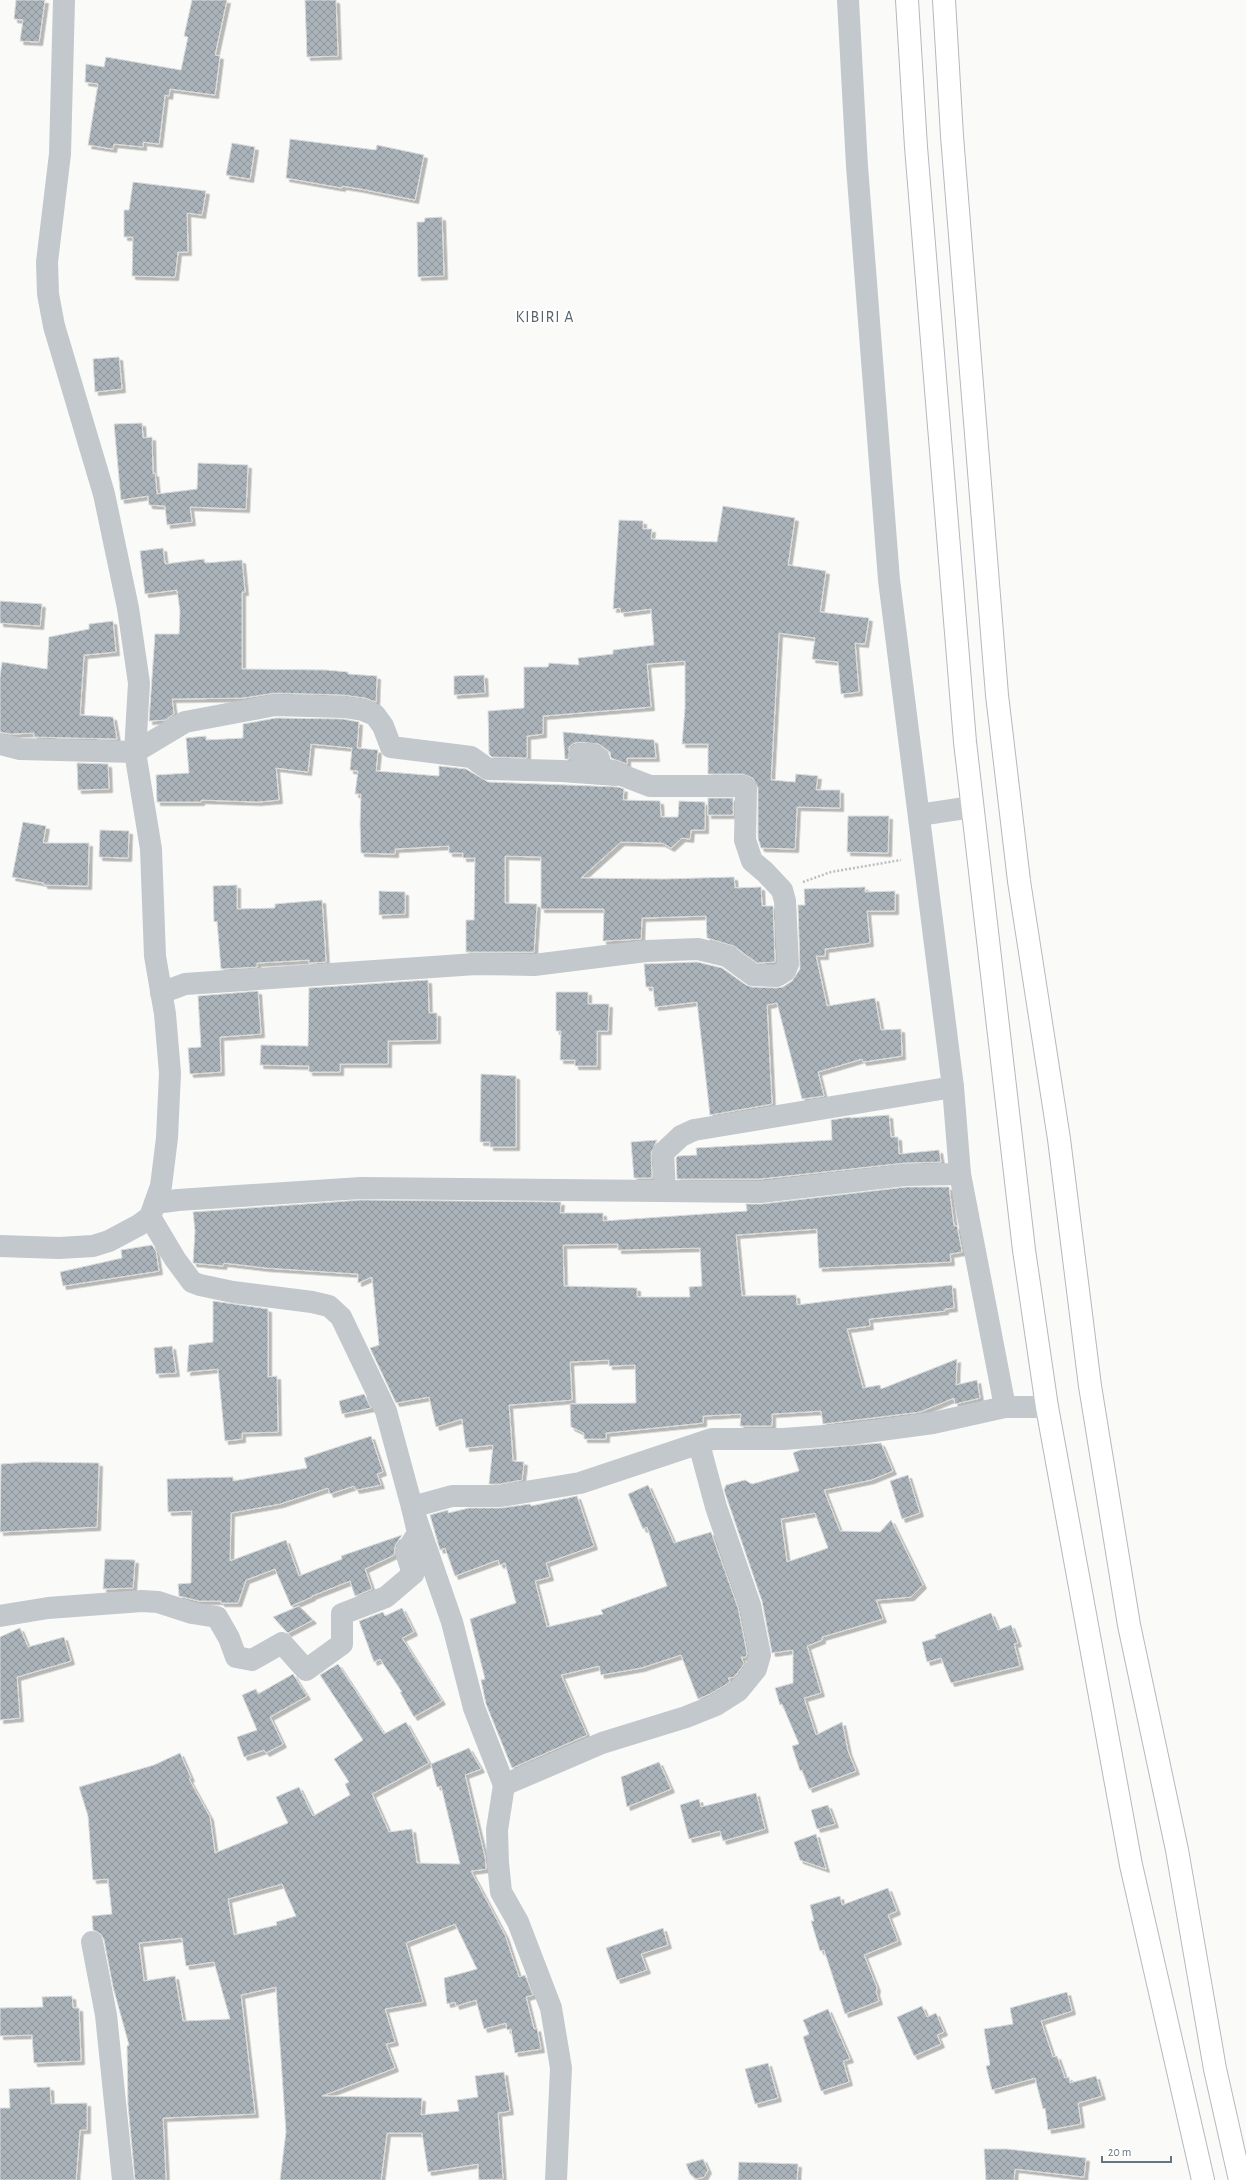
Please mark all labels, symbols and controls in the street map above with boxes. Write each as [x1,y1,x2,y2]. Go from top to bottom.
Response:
district label: KIBIRI A [516,309,574,325]
scale bar [1102,2138,1171,2164]
text: 20 m [1108,2146,1131,2158]

